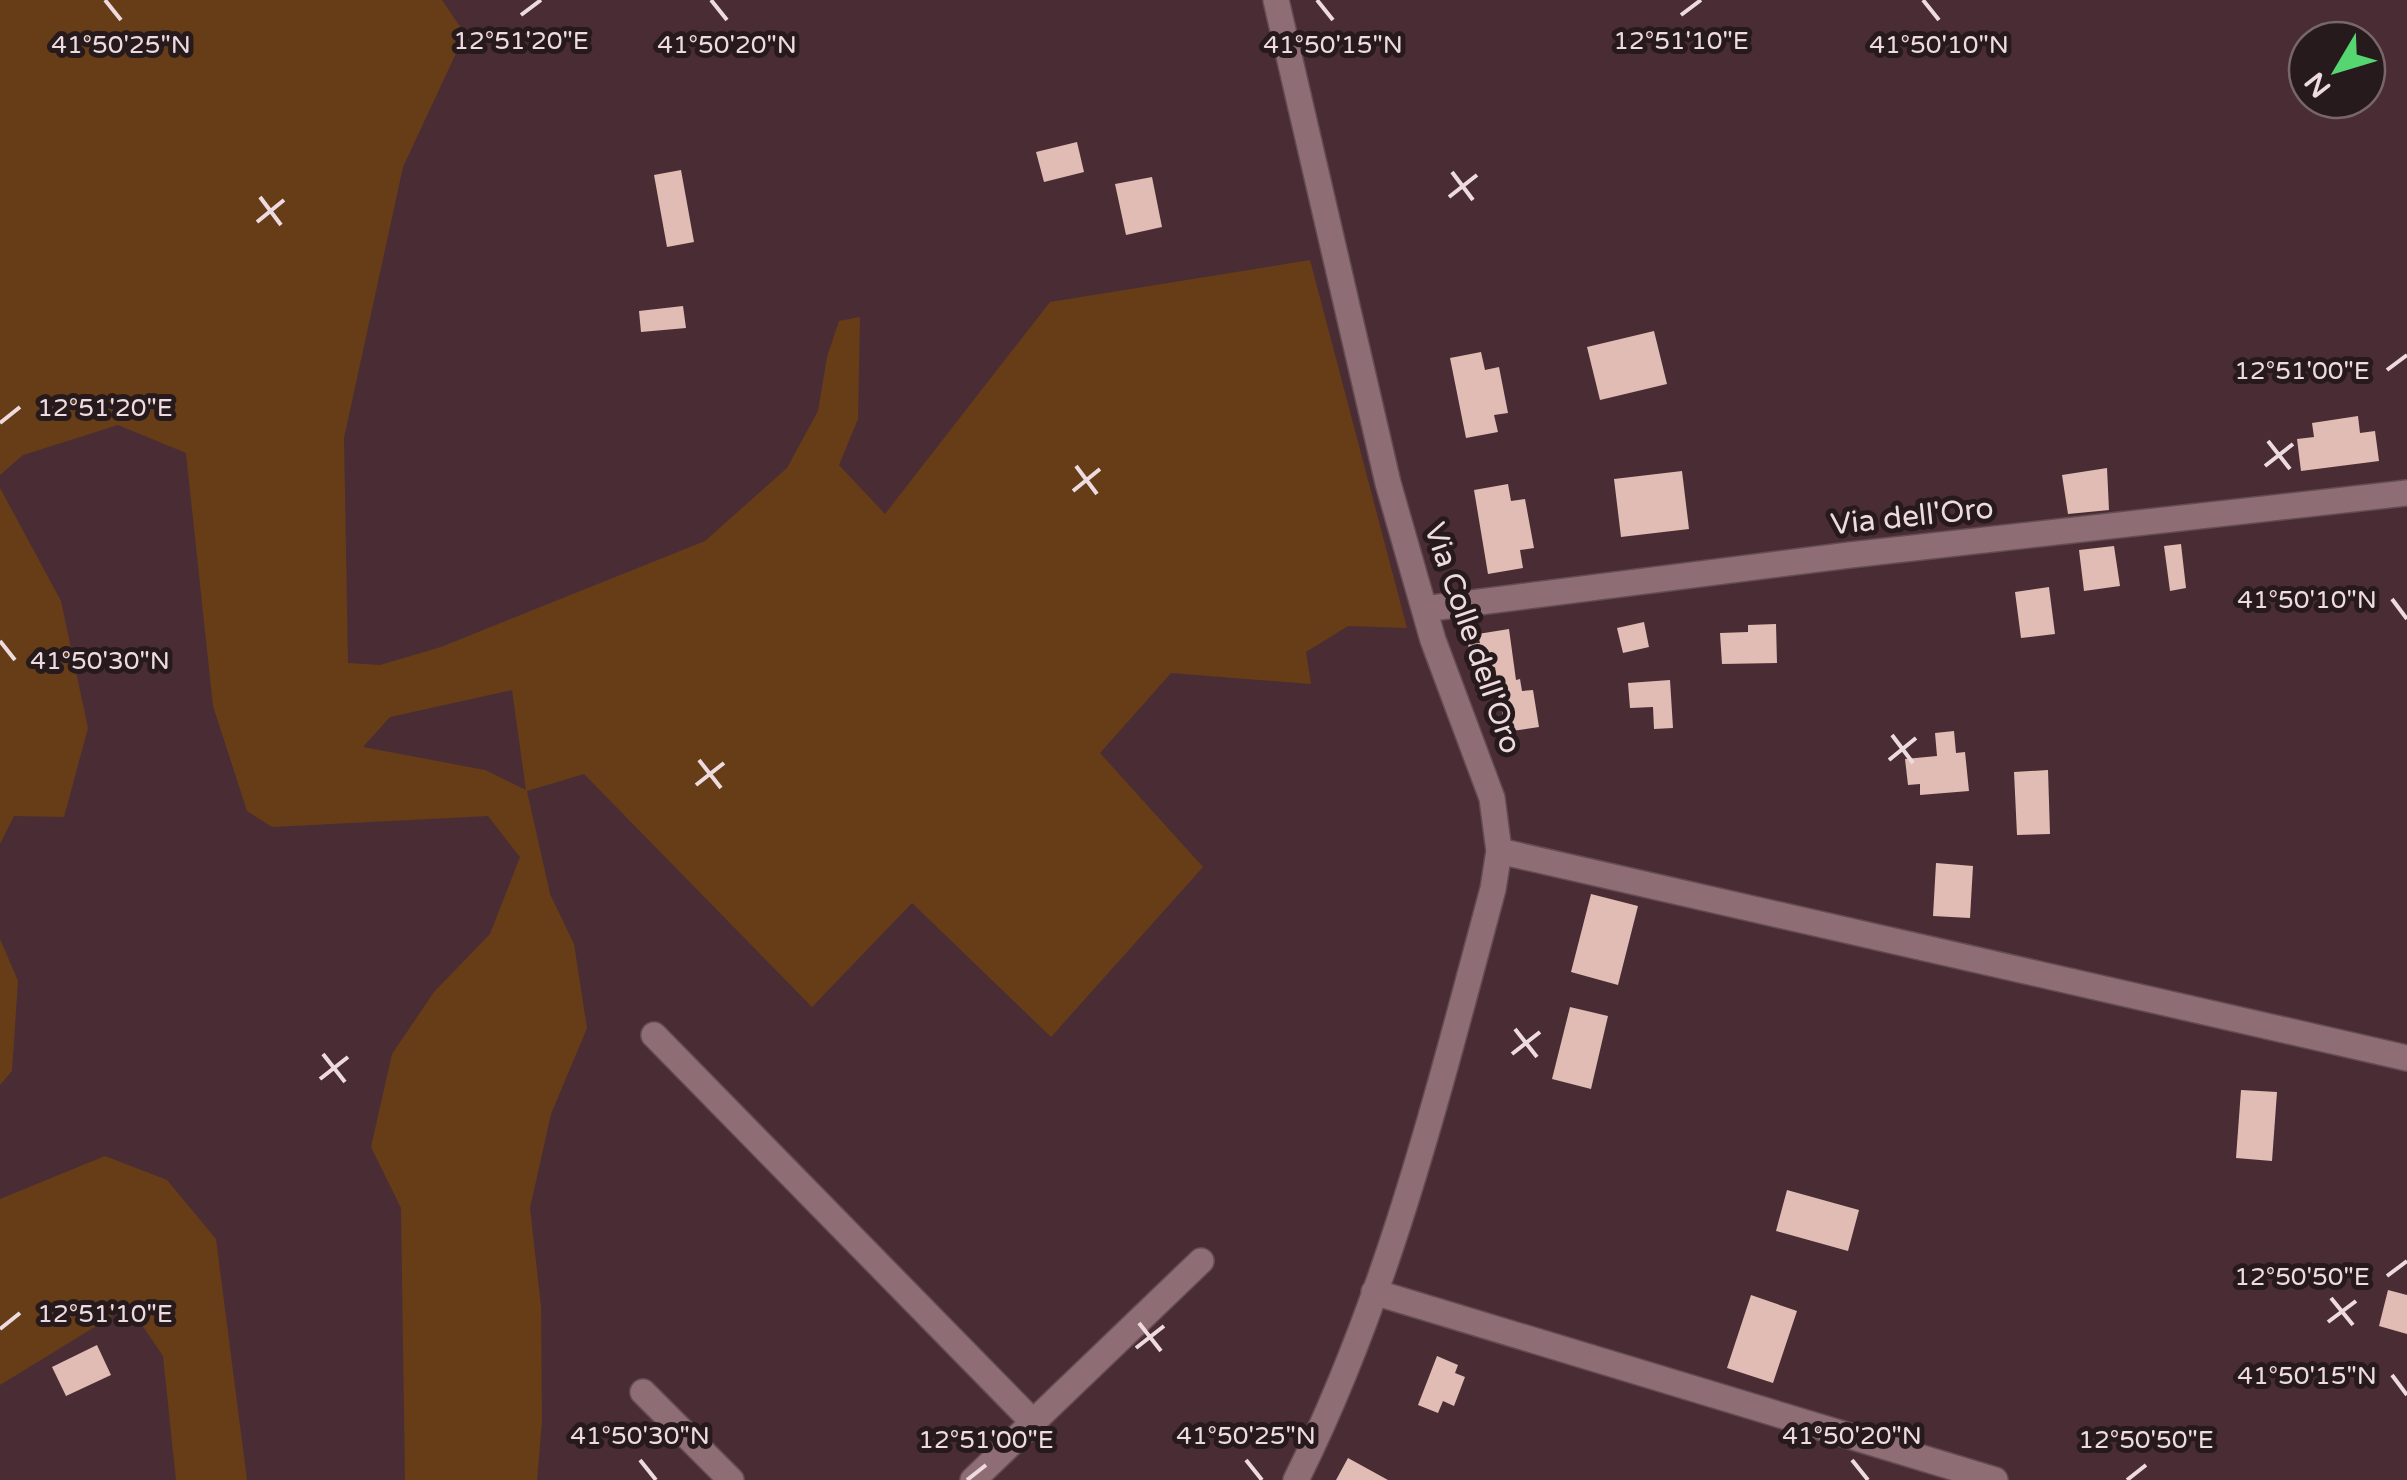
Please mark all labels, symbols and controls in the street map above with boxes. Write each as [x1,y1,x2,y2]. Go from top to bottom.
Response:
north arrow [2287,20,2387,120]
text: 12°51'20"E [453,26,589,56]
text: 12°51'10"E [1613,26,1749,56]
text: 41°50'25"N [51,30,191,60]
text: 41°50'20"N [657,30,797,60]
text: 41°50'15"N [1263,30,1403,60]
text: 41°50'10"N [1869,30,2009,60]
text: N [2298,65,2338,104]
text: 12°51'00"E [2234,356,2370,386]
text: 12°51'20"E [37,393,173,423]
street label: Via dell'Oro [1829,490,1995,543]
street label: Via Colle dell'Oro [1416,518,1529,759]
text: 41°50'10"N [2237,585,2377,615]
text: 41°50'30"N [30,646,170,676]
text: 12°50'50"E [2234,1262,2370,1292]
text: 12°51'10"E [37,1299,173,1329]
text: 41°50'15"N [2237,1361,2377,1391]
text: 41°50'30"N [570,1421,710,1451]
text: 41°50'25"N [1176,1421,1316,1451]
text: 41°50'20"N [1782,1421,1922,1451]
text: 12°51'00"E [918,1425,1054,1455]
text: 12°50'50"E [2078,1425,2214,1455]

